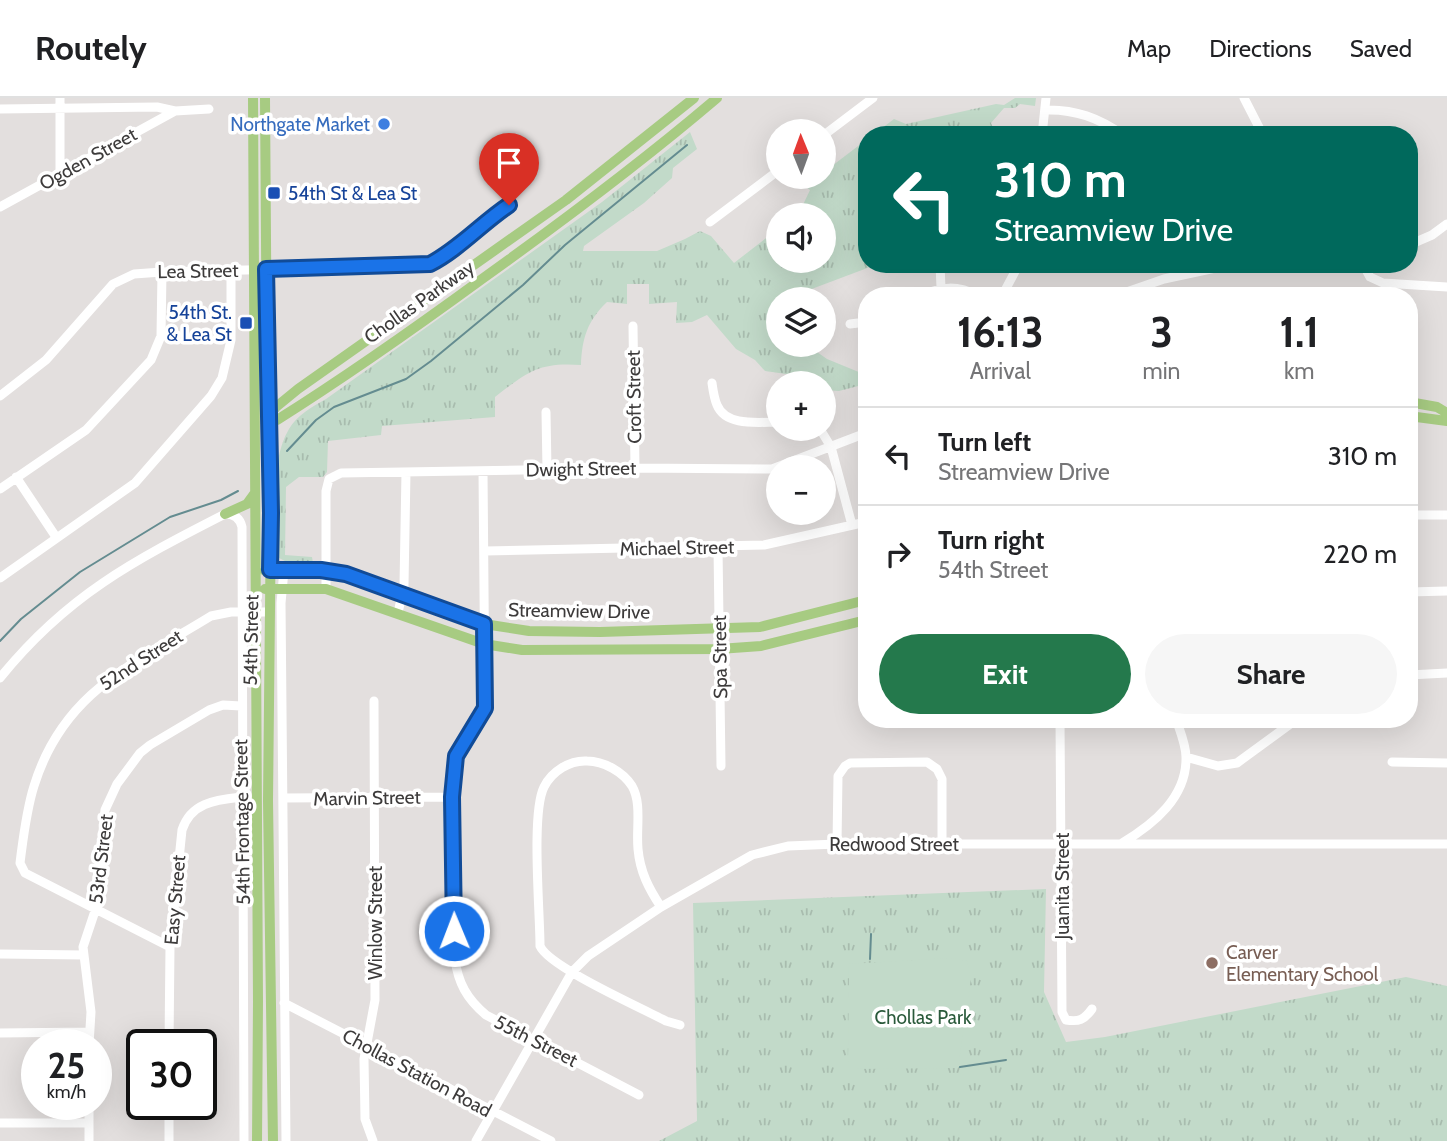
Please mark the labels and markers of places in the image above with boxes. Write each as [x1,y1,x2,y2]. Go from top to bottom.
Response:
place label: Northgate Market [230,113,371,136]
marker: Northgate Market [376,116,392,132]
pin [479,133,539,205]
place label: 54th St & Lea St [288,182,418,205]
marker: 54th St & Lea St [266,185,282,201]
place label: 54th St. & Lea St [166,301,233,346]
marker: 54th St. & Lea St [238,315,254,331]
place label: Carver Elementary School [1226,941,1379,986]
marker: Carver Elementary School [1204,955,1220,971]

